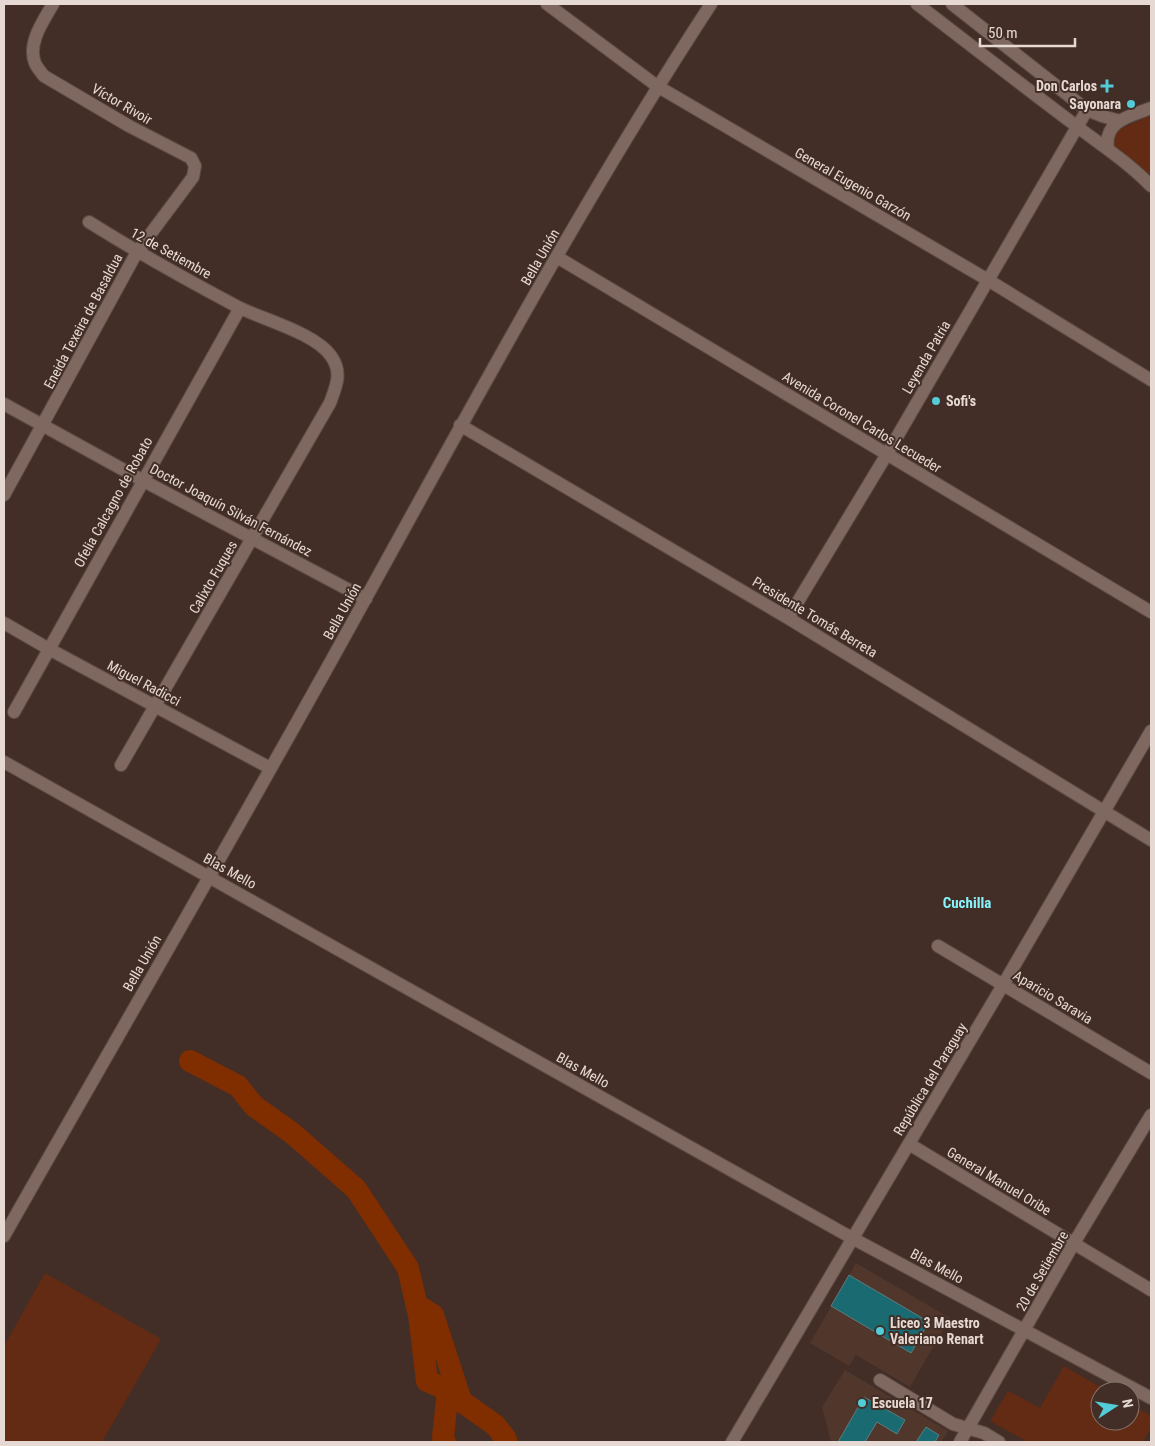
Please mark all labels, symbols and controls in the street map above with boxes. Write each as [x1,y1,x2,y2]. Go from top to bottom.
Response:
scale bar [980,15,1075,47]
text: 50 m [988,24,1018,42]
place label: Don Carlos [1036,78,1097,94]
street label: Víctor Rivoir [89,80,155,128]
marker: Don Carlos [1101,80,1113,92]
place label: Sayonara [1069,96,1121,112]
marker: Sayonara [1125,98,1137,110]
street label: General Eugenio Garzón [792,144,914,224]
street label: 12 de Setiembre [128,224,214,282]
street label: Bella Unión [518,226,562,288]
street label: Eneida Texeira de Basaldua [41,251,125,391]
street label: Leyenda Patria [899,318,953,396]
street label: Avenida Coronel Carlos Lecueder [780,368,944,476]
place label: Sofi's [946,393,976,409]
marker: Sofi's [930,395,942,407]
street label: Ofelia Calcagno de Robato [71,434,155,570]
street label: Doctor Joaquín Silván Fernández [147,460,315,560]
street label: Calixto Fuques [186,538,240,616]
street label: Presidente Tomás Berreta [750,573,880,661]
street label: Bella Unión [320,580,364,642]
street label: Miguel Radicci [105,657,183,709]
street label: Blas Mello [201,850,259,892]
district label: Cuchilla [943,894,991,912]
street label: Bella Unión [120,932,164,994]
street label: Aparicio Saravia [1010,967,1096,1027]
street label: República del Paraguay [890,1020,970,1138]
street label: Blas Mello [554,1049,612,1091]
street label: General Manuel Oribe [944,1144,1054,1219]
street label: 20 de Setiembre [1013,1228,1072,1314]
street label: Blas Mello [908,1245,966,1287]
place label: Liceo 3 Maestro Valeriano Renart [890,1315,984,1347]
marker: Liceo 3 Maestro Valeriano Renart [874,1325,886,1337]
north arrow [1090,1381,1140,1431]
place label: Escuela 17 [872,1395,933,1411]
marker: Escuela 17 [856,1397,868,1409]
text: N [1119,1397,1136,1409]

